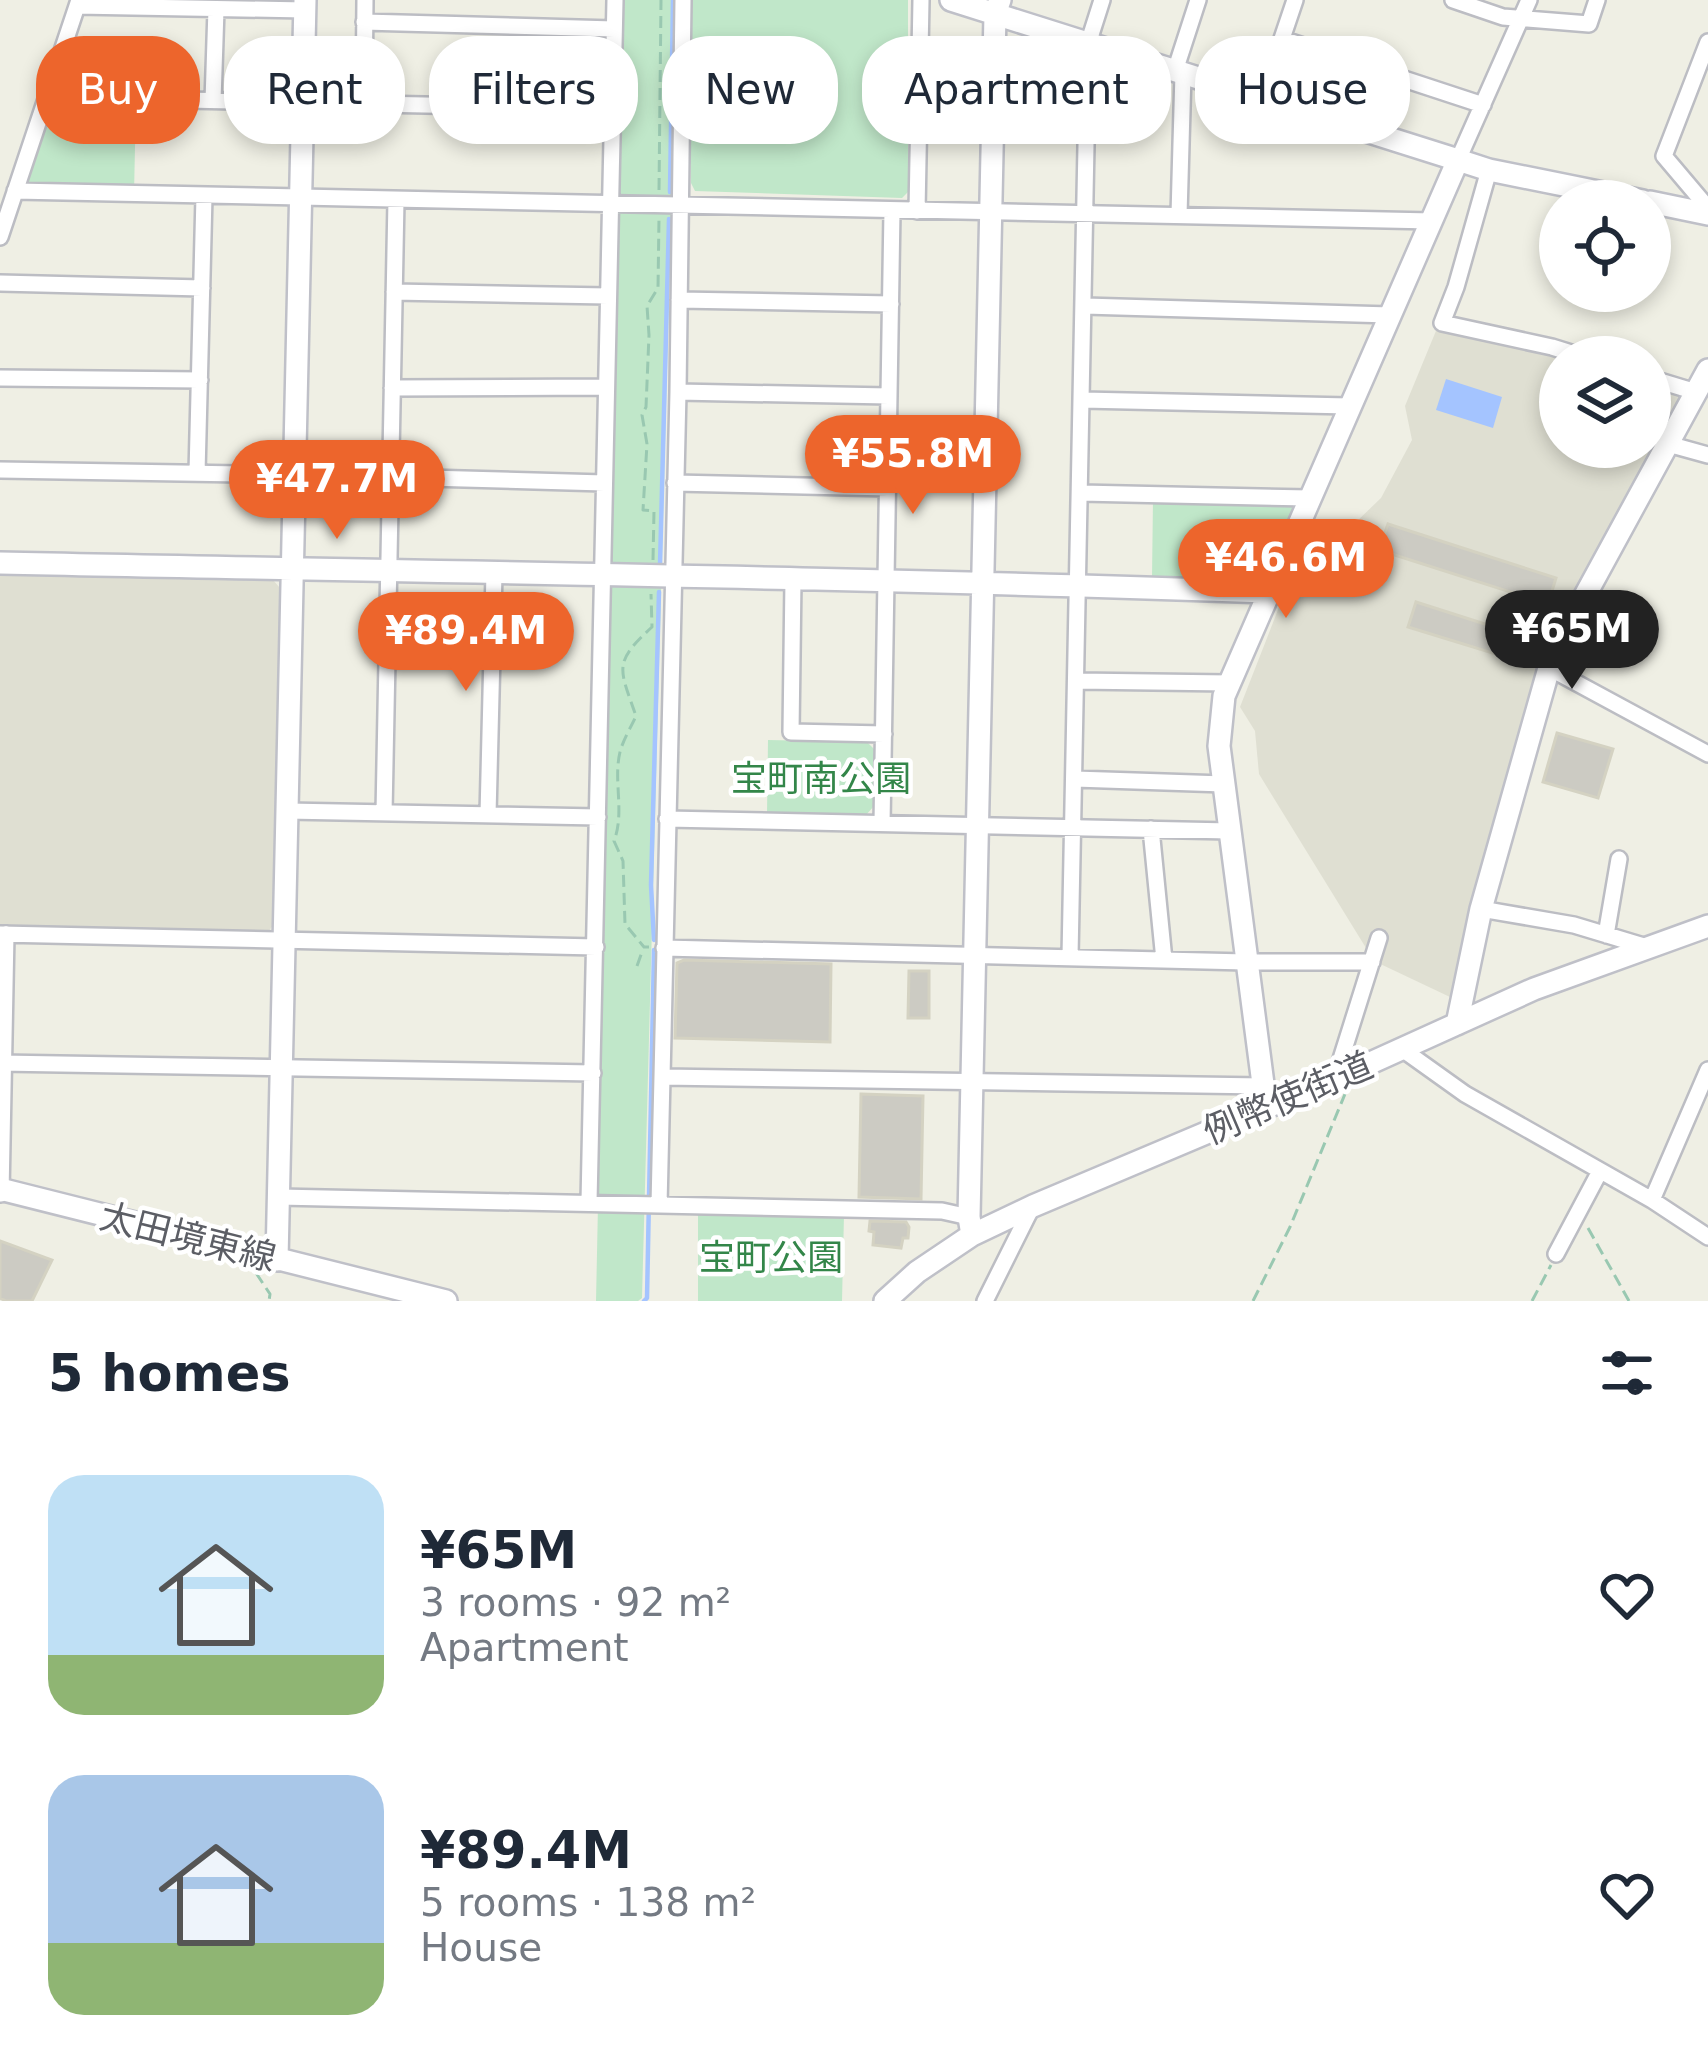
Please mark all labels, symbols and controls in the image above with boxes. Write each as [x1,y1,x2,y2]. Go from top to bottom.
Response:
chip: Buy [36,36,200,144]
chip: Rent [224,36,405,144]
chip: Filters [429,36,638,144]
chip: New [662,36,838,144]
chip: Apartment [862,36,1171,144]
chip: House [1195,36,1410,144]
map controls [1539,180,1671,468]
button: locate [1539,180,1671,312]
button: layers [1539,336,1671,468]
pin: ¥55.8M [815,415,1011,517]
text: ¥55.8M [832,431,994,476]
pin: ¥47.7M [239,440,435,542]
text: ¥47.7M [256,456,418,501]
pin: ¥46.6M [1188,519,1384,621]
text: ¥46.6M [1205,535,1367,580]
pin: ¥65M [1501,590,1643,692]
pin: ¥89.4M [368,592,564,694]
text: ¥65M [1512,606,1632,651]
text: ¥89.4M [385,608,547,653]
park label: 宝町南公園 [731,758,911,799]
street label: 例幣使街道 [1197,1044,1379,1152]
street label: 太田境東線 [96,1195,280,1279]
park label: 宝町公園 [699,1237,843,1278]
icon: filters [1594,1340,1660,1406]
text: 5 homes [48,1344,291,1403]
text: ¥65M [420,1521,577,1580]
icon: home [144,1523,288,1667]
icon: heart [1594,1562,1660,1628]
text: 3 rooms · 92 m² [420,1580,731,1625]
text: Apartment [420,1625,629,1670]
text: ¥89.4M [420,1821,632,1880]
icon: home [144,1823,288,1967]
icon: heart [1594,1862,1660,1928]
text: 5 rooms · 138 m² [420,1880,756,1925]
text: House [420,1925,542,1970]

